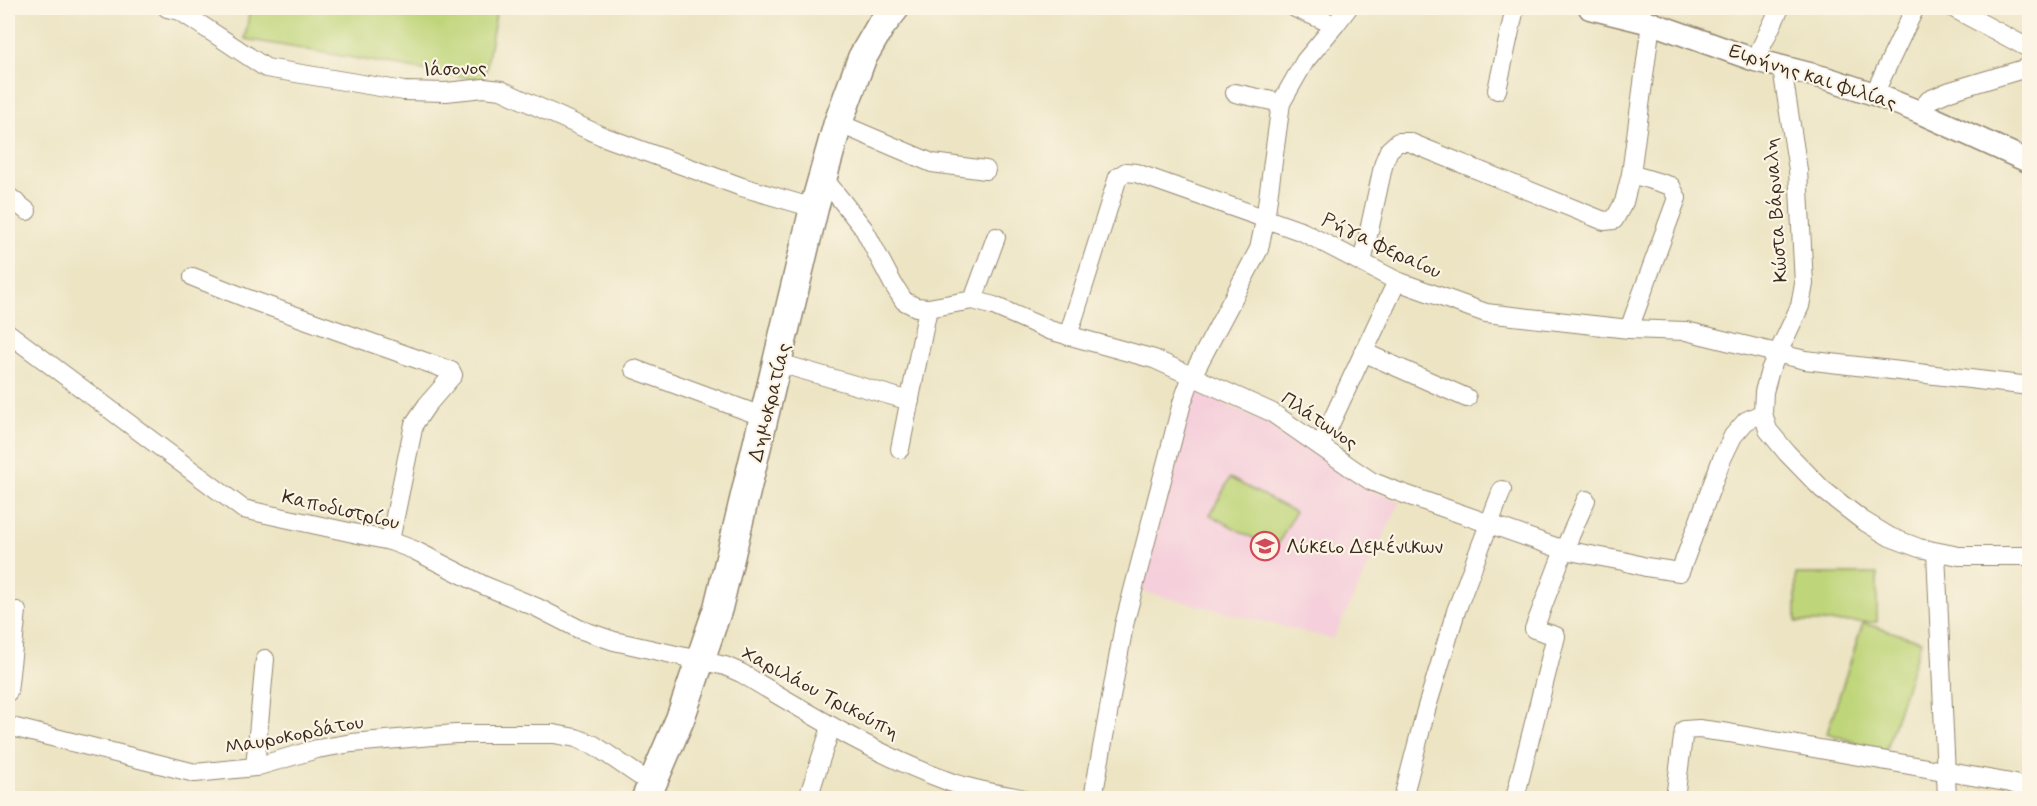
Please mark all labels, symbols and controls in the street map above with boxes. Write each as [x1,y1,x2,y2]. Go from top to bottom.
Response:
street label: Ειρήνης και Φιλίας [1725,38,1900,117]
street label: Ιάσονος [423,55,488,84]
street label: Κώστα Βάρναλη [1758,137,1795,283]
street label: Ρήγα Φεραίου [1317,207,1445,286]
street label: Δημοκρατίας [743,340,798,465]
street label: Πλάτωνος [1275,386,1363,457]
street label: Καποδιστρίου [279,484,402,537]
school or university icon: Λύκειο Δεμένικων [1249,530,1281,562]
place label: Λύκειο Δεμένικων [1286,534,1443,561]
street label: Χαριλάου Τρικούπη [737,640,904,746]
street label: Μαυροκορδάτου [223,709,366,762]

